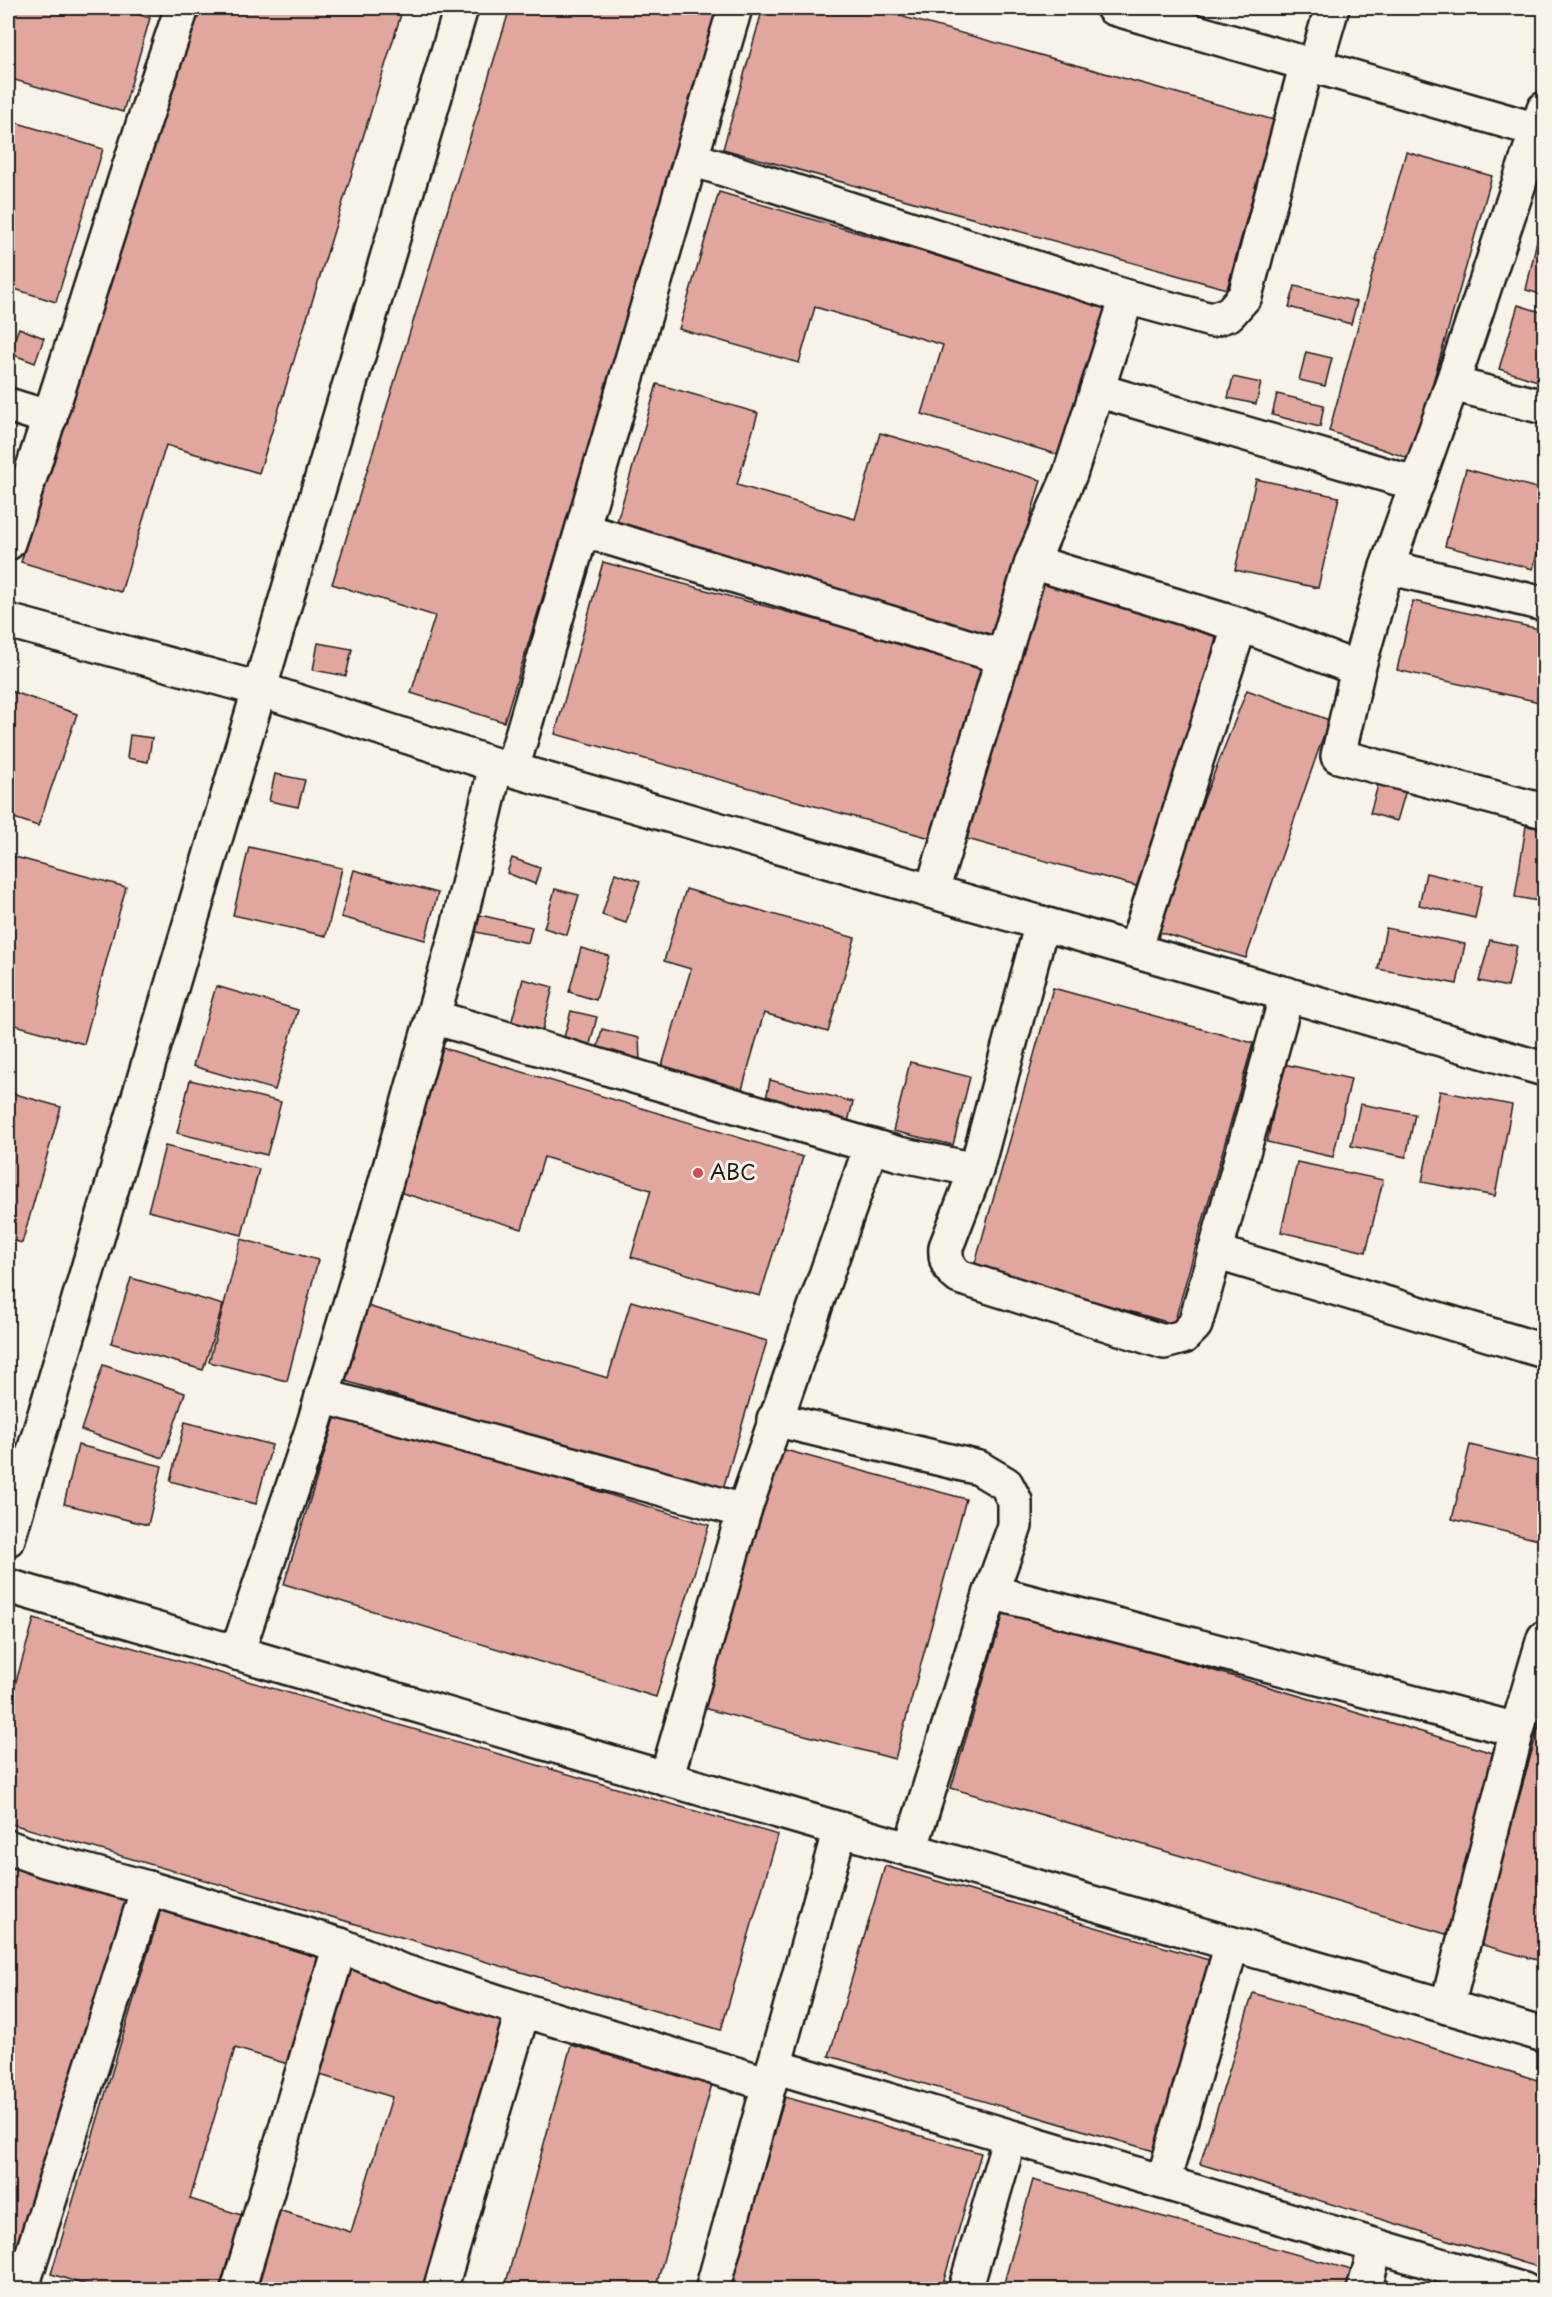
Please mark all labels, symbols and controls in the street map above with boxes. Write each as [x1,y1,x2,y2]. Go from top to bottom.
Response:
place label: ABC [710,1155,756,1187]
marker: ABC [691,1166,705,1180]

